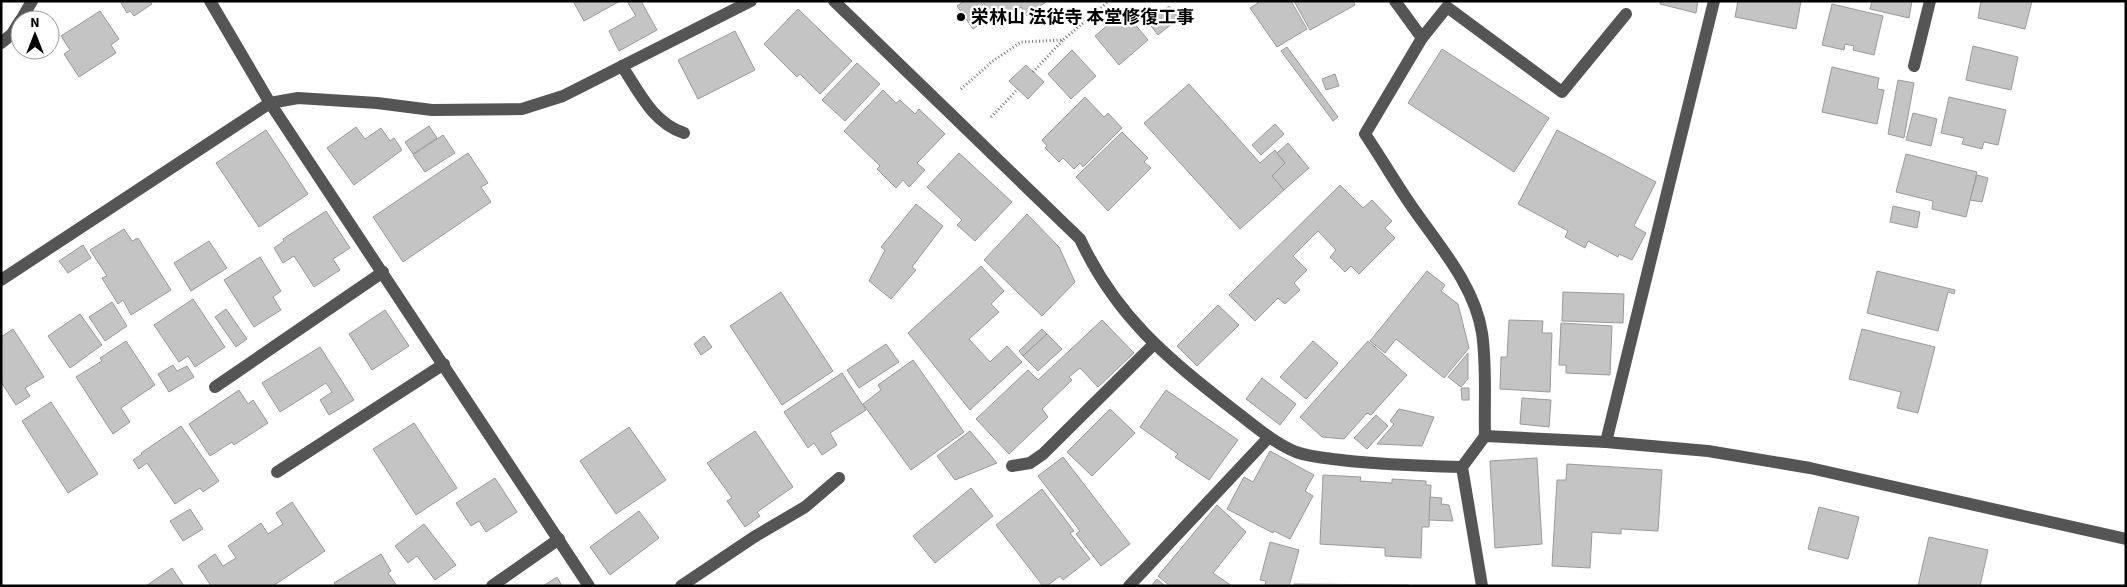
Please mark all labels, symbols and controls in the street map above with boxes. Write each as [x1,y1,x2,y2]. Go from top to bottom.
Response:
place label: 栄林山 法従寺 本堂修復工事 [971,5,1194,30]
north arrow [10,10,60,60]
marker: 栄林山 法従寺 本堂修復工事 [955,11,967,23]
text: N [30,13,40,33]

